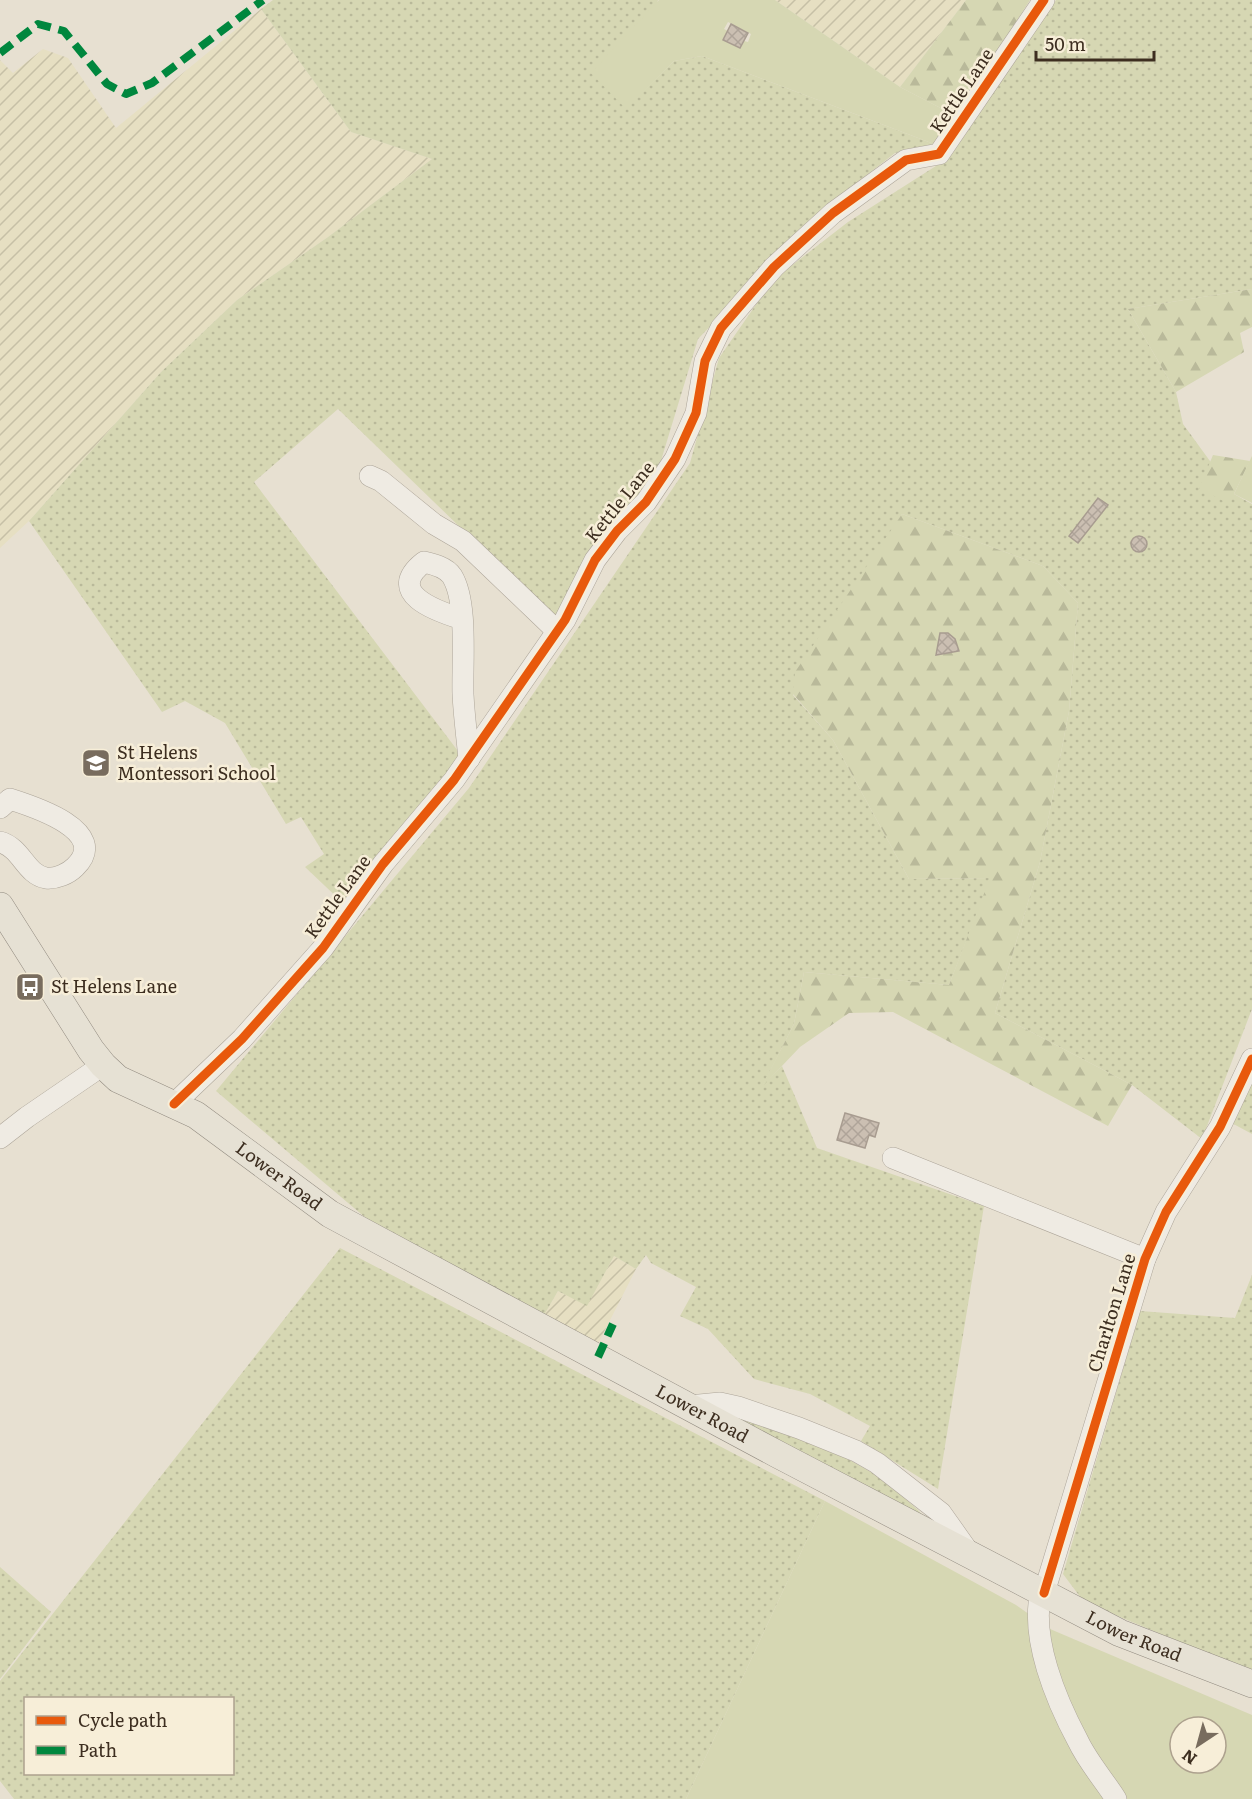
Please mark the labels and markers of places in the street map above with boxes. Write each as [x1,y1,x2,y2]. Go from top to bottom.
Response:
place label: St Helens Montessori School [117,738,276,786]
school or university icon: St Helens Montessori School [80,747,112,779]
bus stop icon: St Helens Lane [14,971,46,1003]
place label: St Helens Lane [51,972,177,999]

